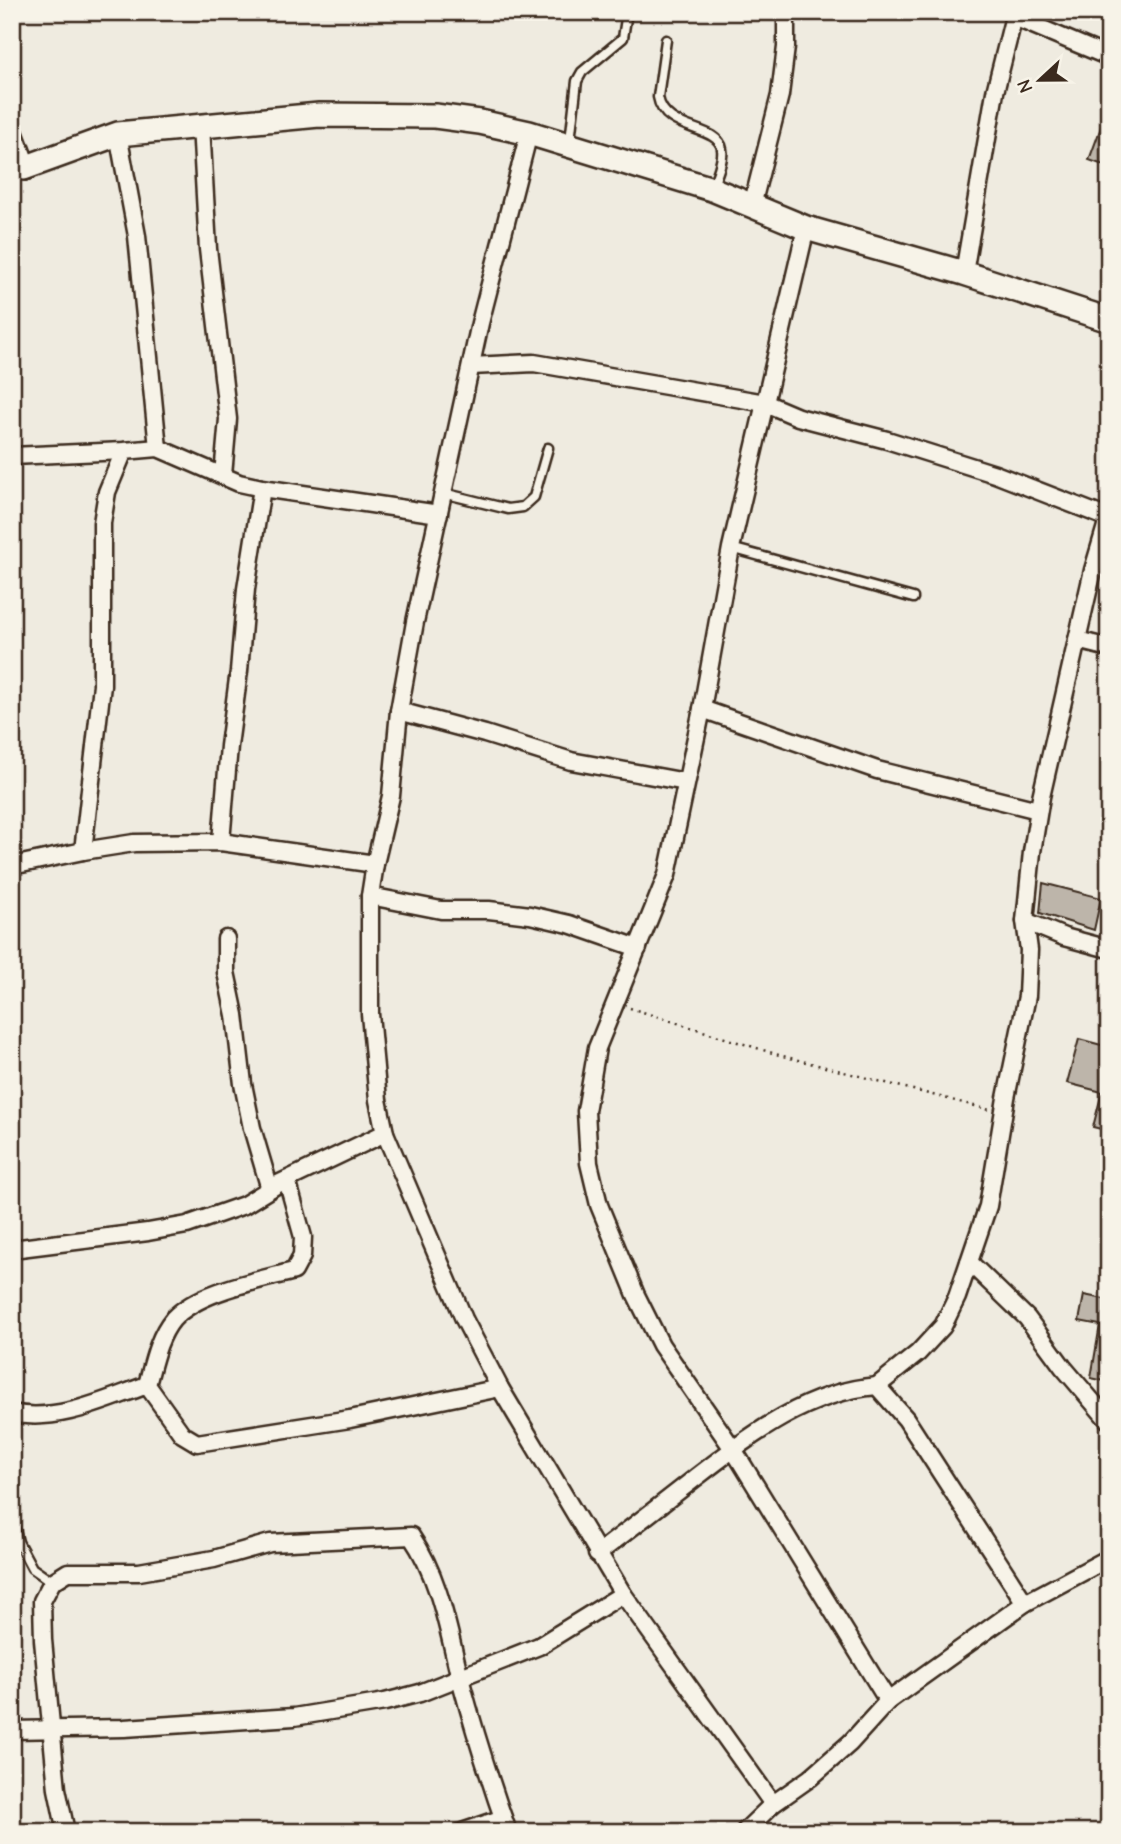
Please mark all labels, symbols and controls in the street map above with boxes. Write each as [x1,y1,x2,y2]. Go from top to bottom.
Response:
north arrow [1006,46,1076,116]
text: N [1013,76,1038,96]

